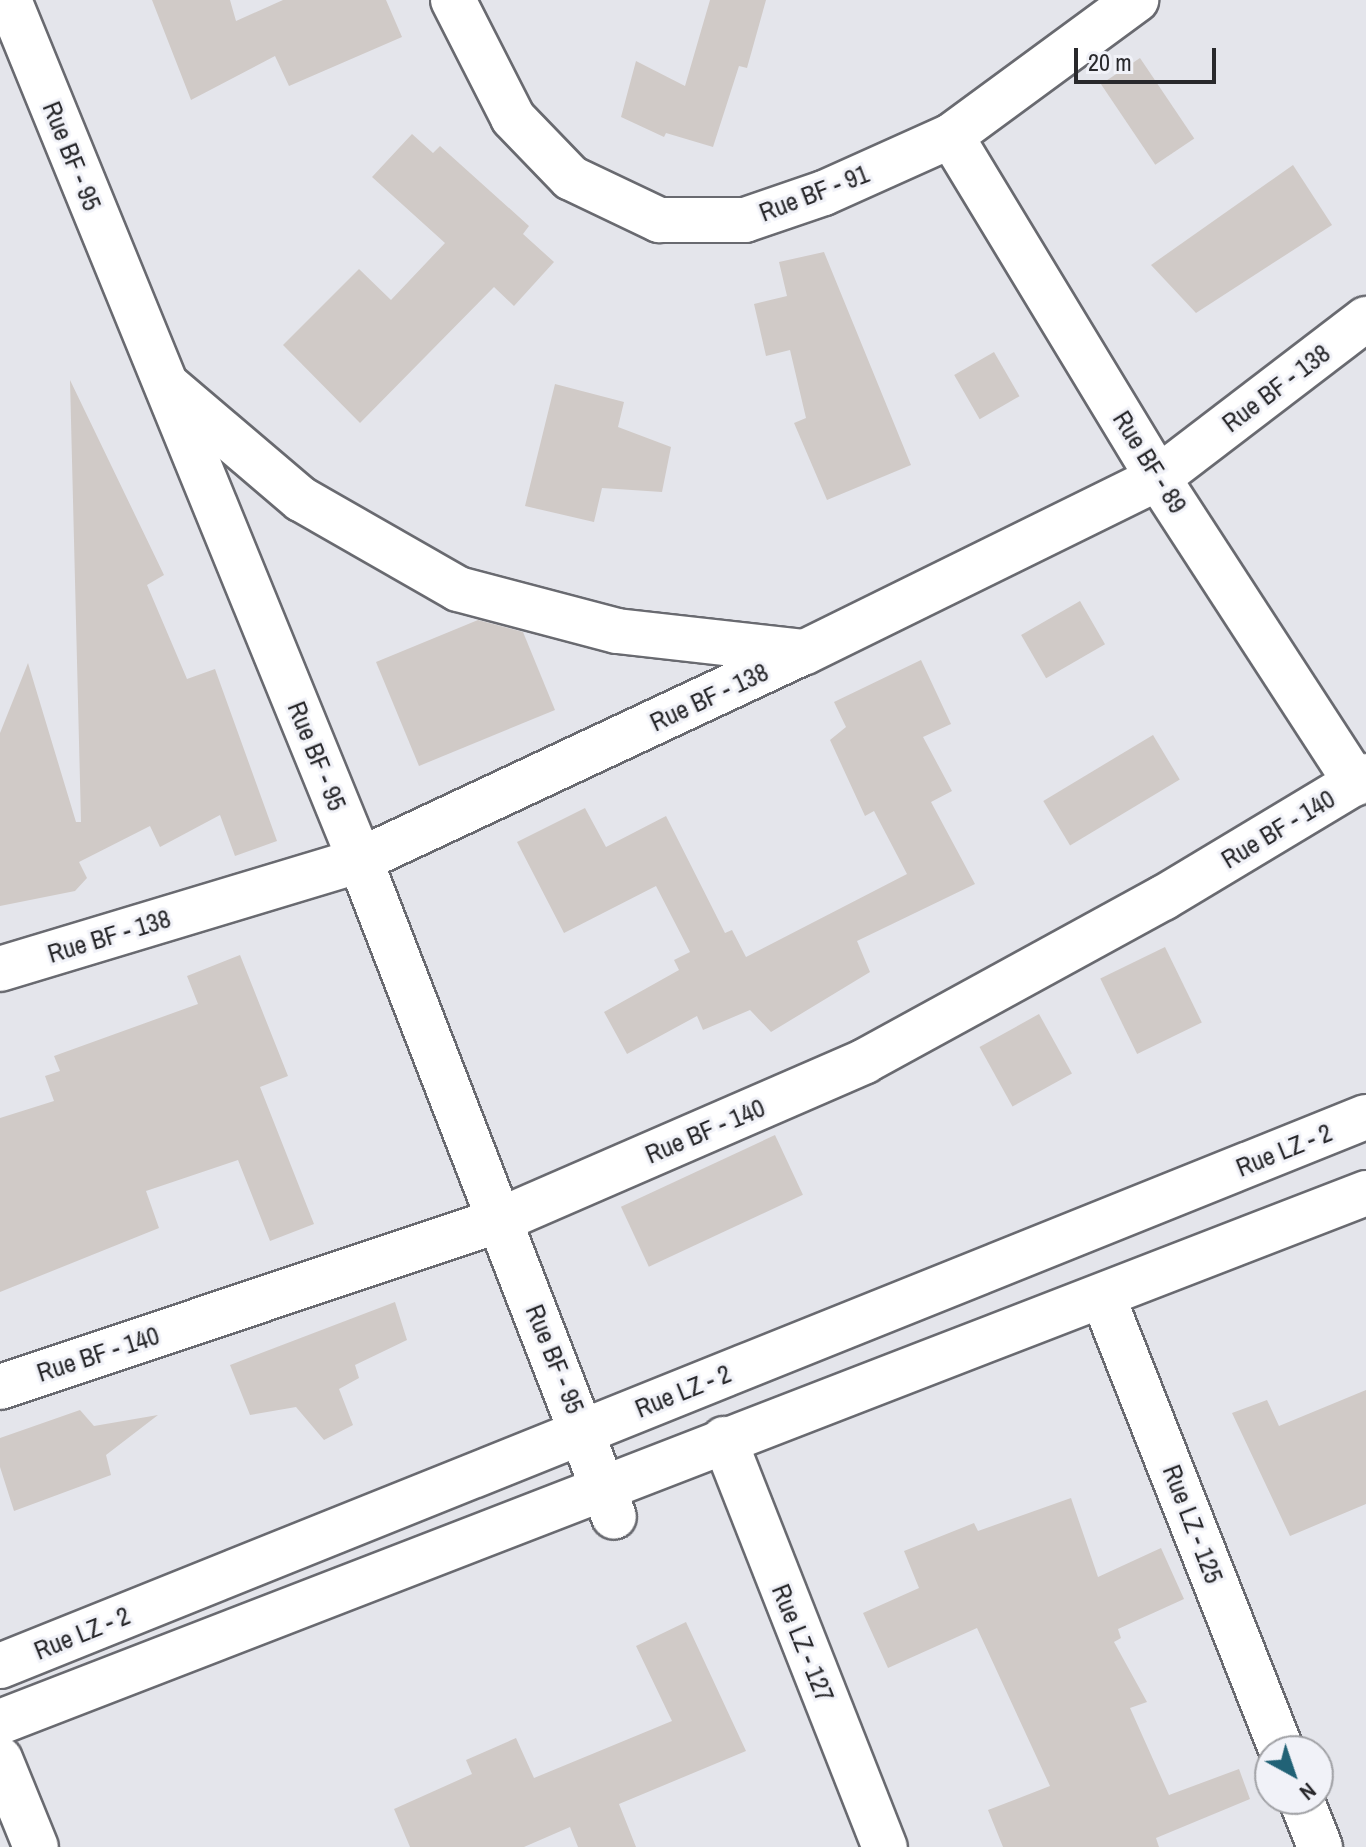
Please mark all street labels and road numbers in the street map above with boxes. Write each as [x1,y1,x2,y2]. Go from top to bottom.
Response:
street label: Rue BF - 95 [36,97,108,215]
street label: Rue BF - 91 [755,158,873,228]
street label: Rue BF - 138 [1216,337,1336,439]
street label: Rue BF - 89 [1106,405,1194,519]
street label: Rue BF - 138 [645,656,773,738]
street label: Rue BF - 95 [281,697,353,815]
street label: Rue BF - 140 [1216,783,1340,875]
street label: Rue BF - 138 [44,903,174,969]
street label: Rue BF - 140 [641,1092,769,1170]
street label: Rue LZ - 2 [1231,1117,1337,1183]
street label: Rue BF - 95 [519,1300,591,1418]
street label: Rue BF - 140 [33,1320,163,1388]
street label: Rue LZ - 2 [630,1358,736,1424]
street label: Rue LZ - 125 [1156,1460,1230,1588]
street label: Rue LZ - 127 [765,1579,841,1707]
street label: Rue LZ - 2 [29,1600,135,1666]

